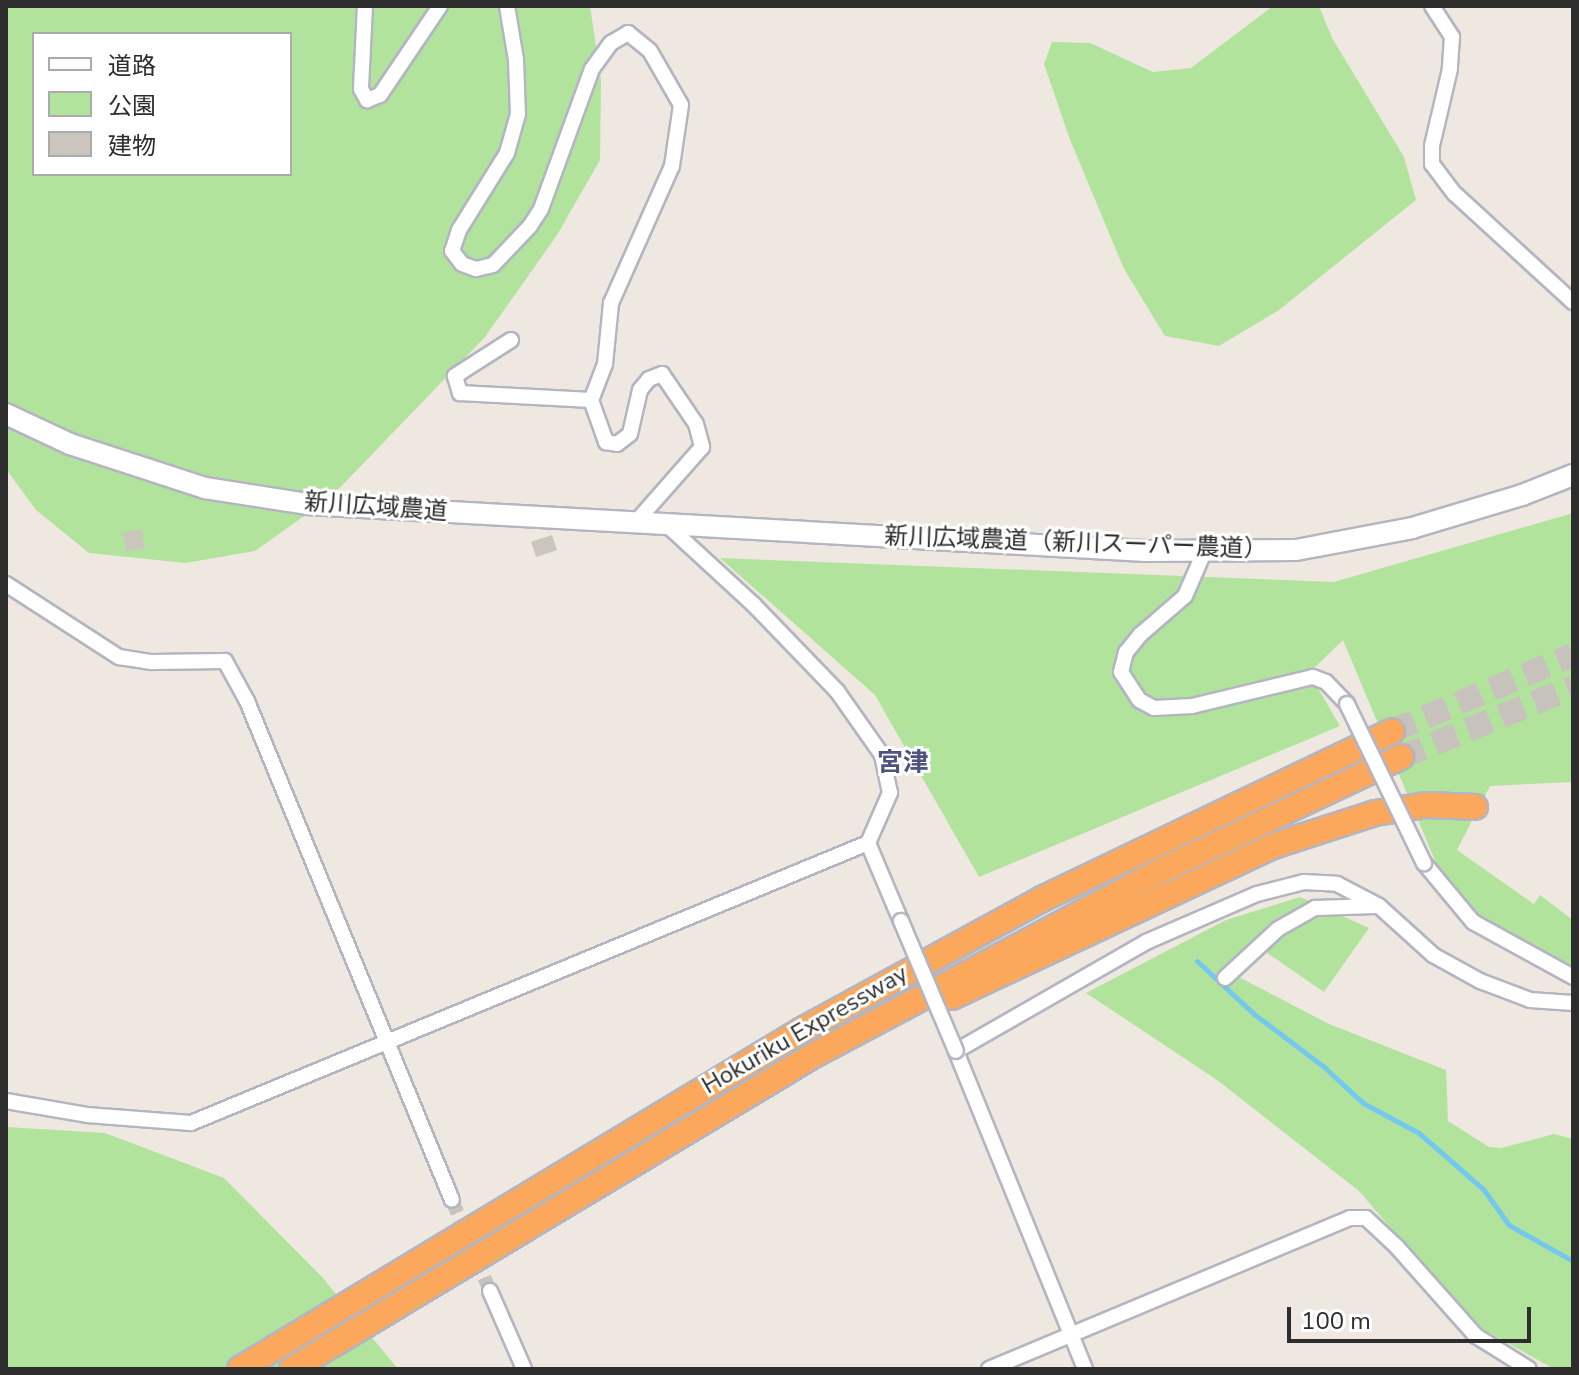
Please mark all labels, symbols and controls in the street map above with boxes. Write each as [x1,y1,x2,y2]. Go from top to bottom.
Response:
legend [32,32,292,176]
text: 道路 [108,50,156,82]
text: 公園 [108,90,156,122]
text: 建物 [108,130,156,162]
street label: 新川広域農道 [303,488,449,526]
street label: 新川広域農道（新川スーパー農道） [884,522,1268,564]
district label: 宮津 [877,747,929,779]
street label: Hokuriku Expressway [697,959,913,1101]
scale bar [1291,1291,1535,1341]
text: 100 m [1301,1305,1371,1337]

